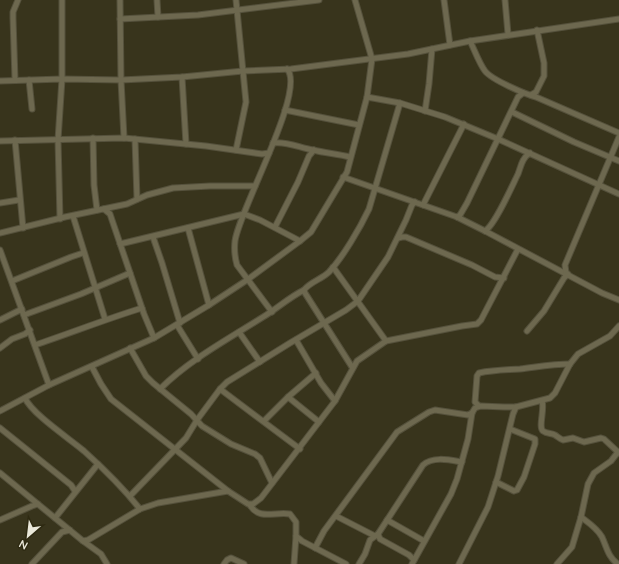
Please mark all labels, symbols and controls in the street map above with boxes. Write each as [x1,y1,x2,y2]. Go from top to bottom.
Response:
north arrow [8,516,48,556]
text: N [16,537,30,553]

